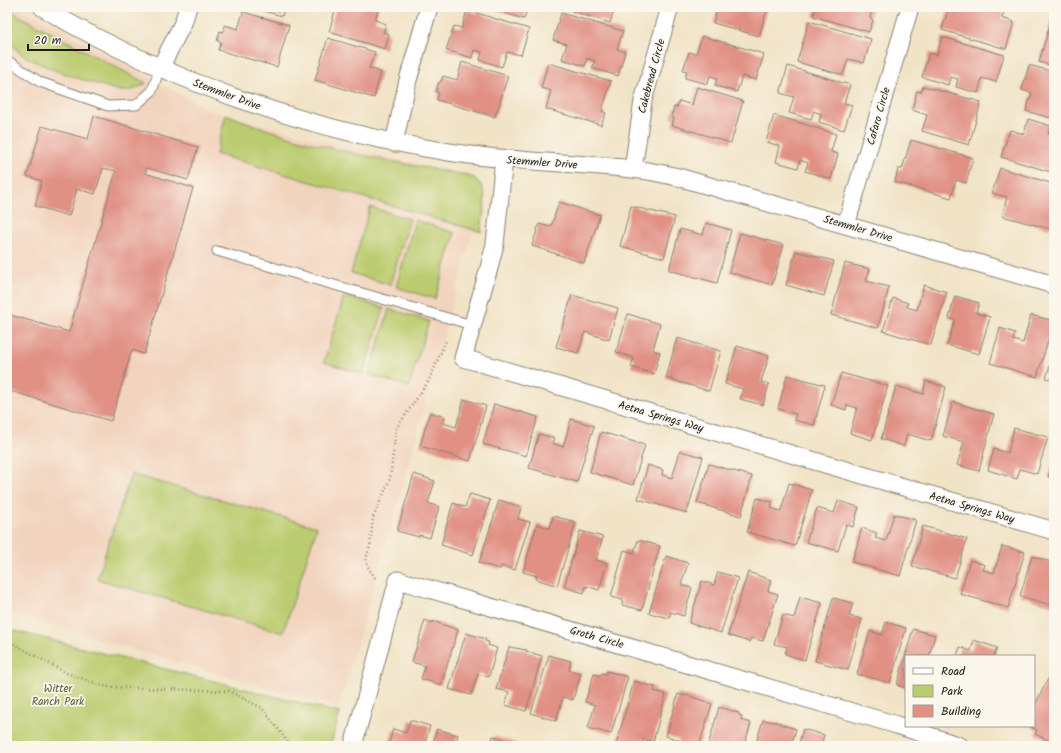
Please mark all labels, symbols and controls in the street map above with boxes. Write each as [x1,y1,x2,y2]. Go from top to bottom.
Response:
scale bar [28,26,89,52]
text: 20 m [34,31,62,50]
street label: Cakebread Circle [633,37,671,116]
street label: Stemmler Drive [190,74,263,116]
street label: Cafaro Circle [862,85,896,147]
street label: Stemmler Drive [506,152,578,174]
street label: Stemmler Drive [821,210,894,247]
street label: Aetna Springs Way [616,396,706,438]
street label: Aetna Springs Way [927,487,1017,529]
street label: Groth Circle [568,622,626,654]
legend [905,655,1035,727]
text: Road [941,662,966,681]
park label: Witter Ranch Park [32,680,85,711]
text: Park [941,682,963,701]
text: Building [941,702,981,721]

